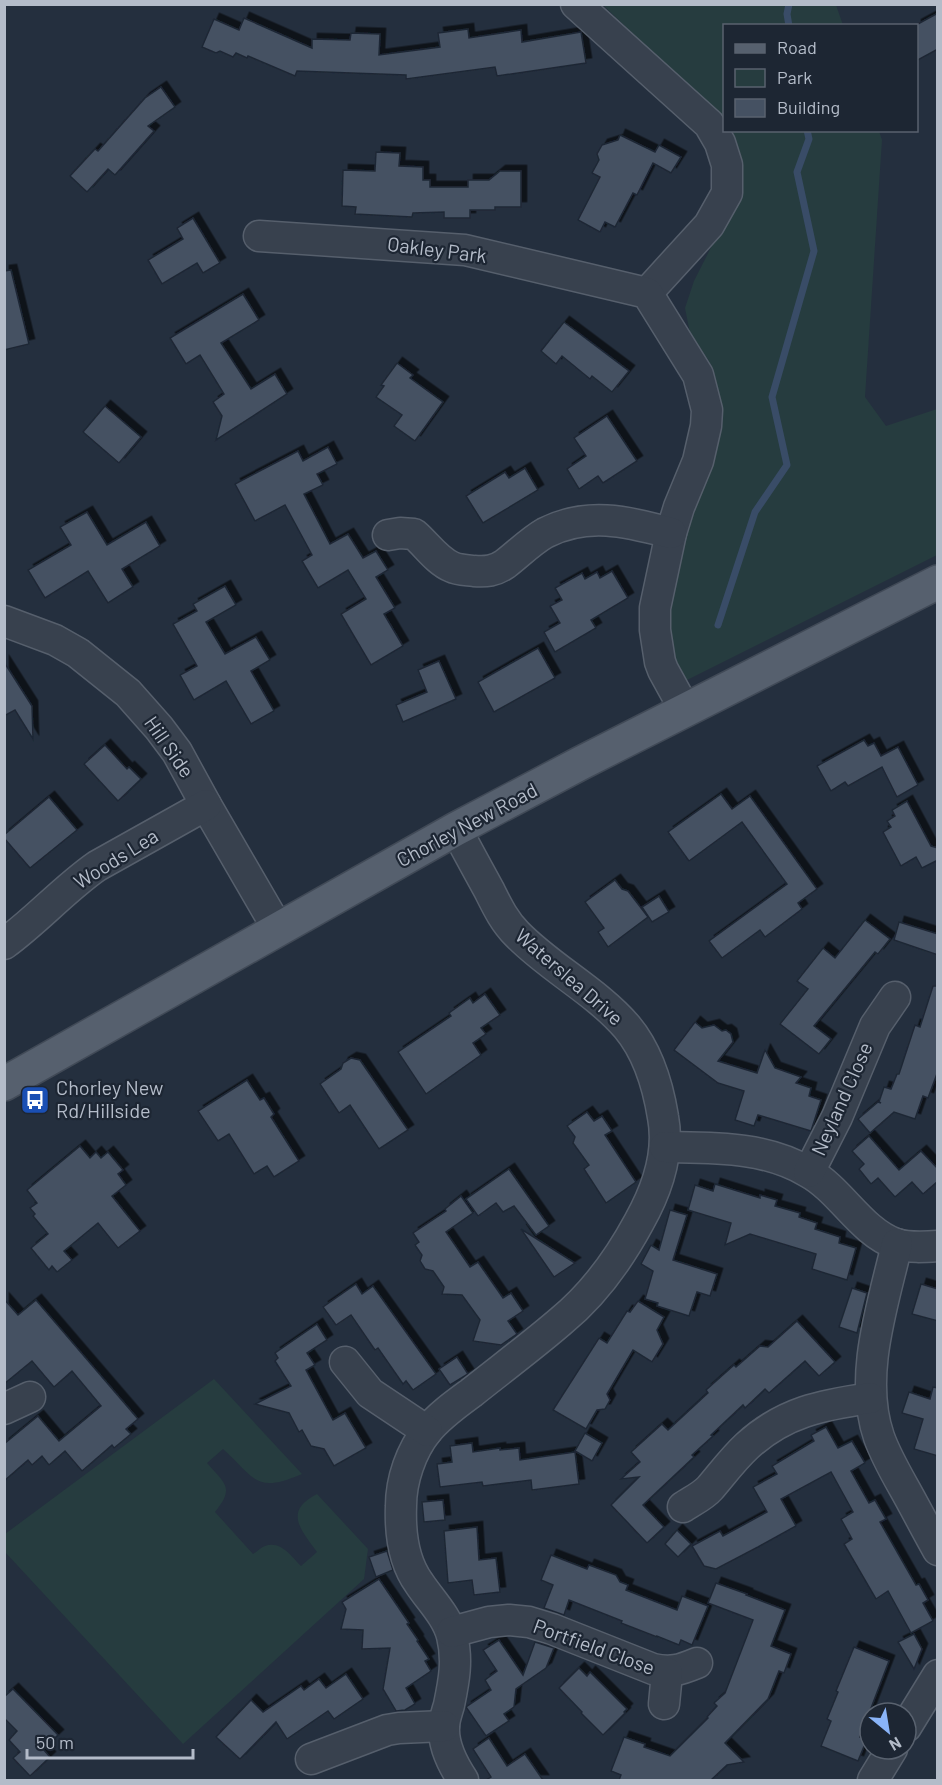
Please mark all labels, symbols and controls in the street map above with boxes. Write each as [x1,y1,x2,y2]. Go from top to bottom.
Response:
legend [723,24,918,132]
text: Road [777,36,817,58]
text: Park [777,66,812,88]
text: Building [777,96,840,118]
street label: Oakley Park [386,231,488,267]
street label: Hill Side [140,711,200,782]
street label: Chorley New Road [392,777,541,871]
street label: Woods Lea [69,823,162,894]
street label: Waterslea Drive [511,923,629,1030]
street label: Neyland Close [805,1038,877,1159]
place label: Chorley New Rd/Hillside [56,1075,164,1122]
bus stop icon: Chorley New Rd/Hillside [19,1084,51,1116]
street label: Portfield Close [530,1613,658,1679]
north arrow [858,1701,918,1761]
scale bar [27,1722,194,1760]
text: 50 m [36,1731,74,1753]
text: N [886,1734,905,1755]

